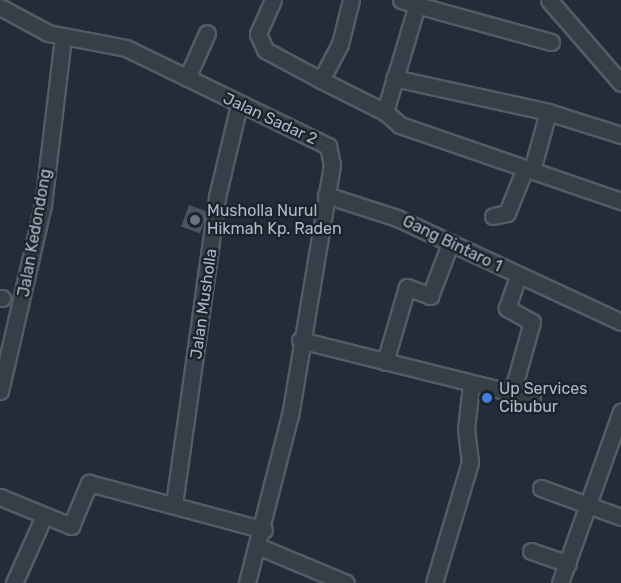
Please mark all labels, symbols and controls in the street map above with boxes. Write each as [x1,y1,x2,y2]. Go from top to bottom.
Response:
street label: Jalan Sadar 2 [220,89,320,149]
street label: Jalan Kedondong [14,167,56,299]
place label: Musholla Nurul Hikmah Kp. Raden [207,201,342,239]
street label: Gang Bintaro 1 [399,212,505,276]
marker: Musholla Nurul Hikmah Kp. Raden [188,213,202,227]
street label: Jalan Musholla [187,248,221,360]
place label: Up Services Cibubur [499,379,587,417]
marker: Up Services Cibubur [480,391,494,405]

